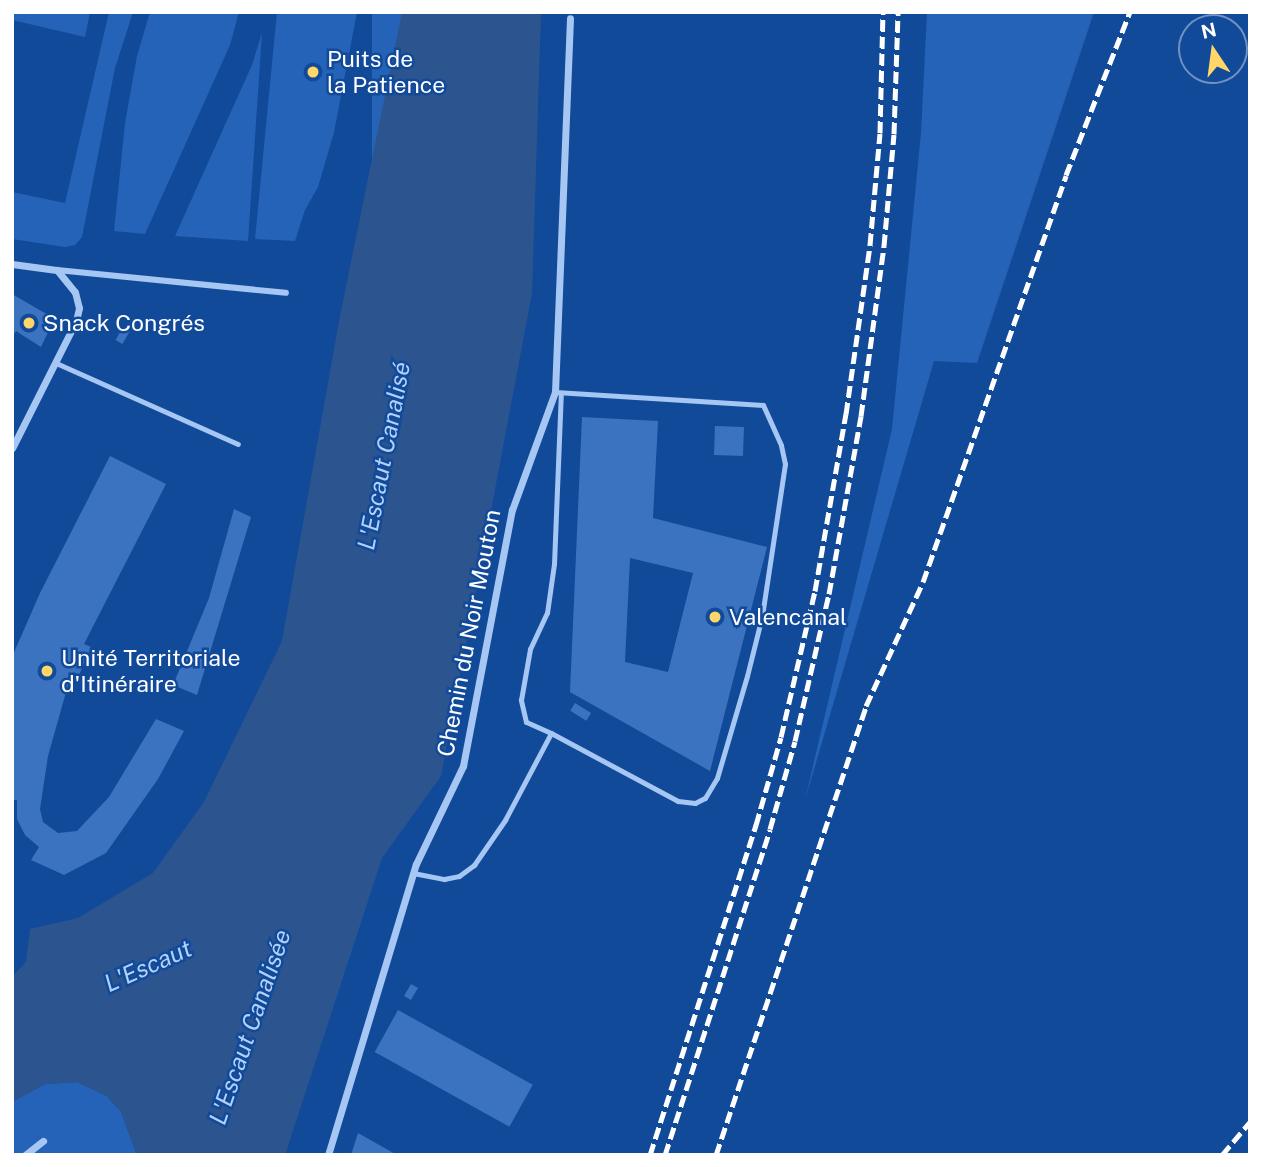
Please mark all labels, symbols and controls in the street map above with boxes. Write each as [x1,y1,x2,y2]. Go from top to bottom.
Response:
north arrow [1178,14,1248,84]
text: N [1199,18,1218,43]
place label: Puits de la Patience [327,45,445,99]
marker: Puits de la Patience [305,64,321,80]
place label: Snack Congrés [43,309,205,337]
marker: Snack Congrés [21,315,37,331]
water label: L'Escaut Canalisé [352,359,416,553]
street label: Chemin du Noir Mouton [431,507,507,759]
place label: Valencanal [729,603,847,631]
marker: Valencanal [707,609,723,625]
place label: Unité Territoriale d'Itinéraire [61,644,241,698]
marker: Unité Territoriale d'Itinéraire [39,663,55,679]
water label: L'Escaut Canalisée [203,926,297,1128]
water label: L'Escaut [100,934,196,998]

